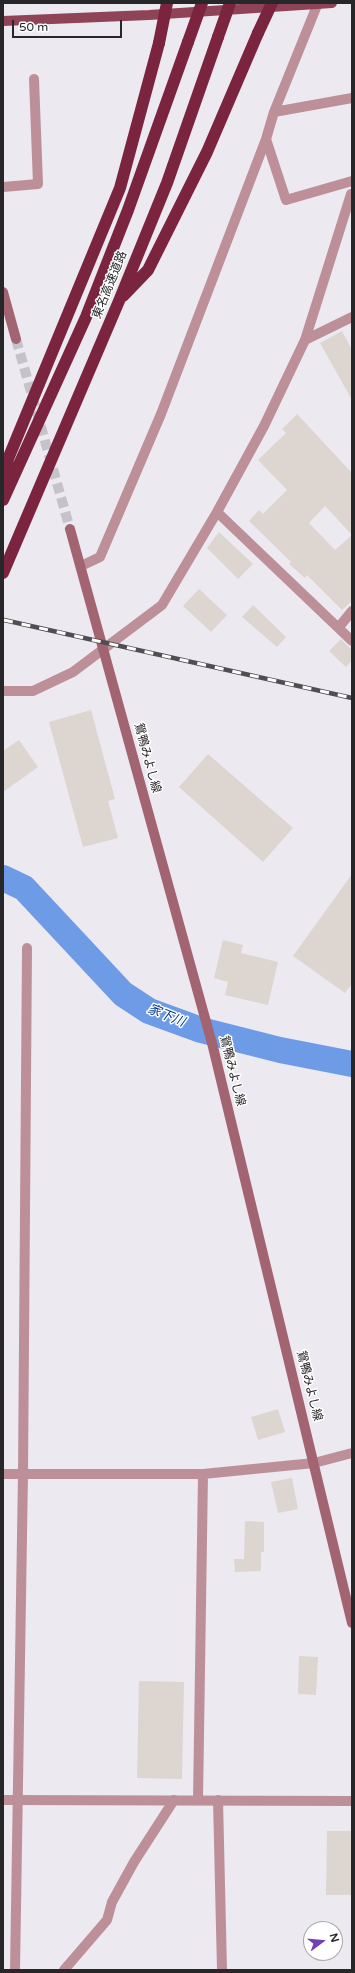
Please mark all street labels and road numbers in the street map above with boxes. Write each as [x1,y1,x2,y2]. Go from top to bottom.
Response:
street label: 東名高速道路 [90,249,130,321]
street label: 鴛鴨みよし線 [131,721,163,795]
street label: 鴛鴨みよし線 [216,1034,248,1108]
street label: 鴛鴨みよし線 [293,1349,325,1423]

